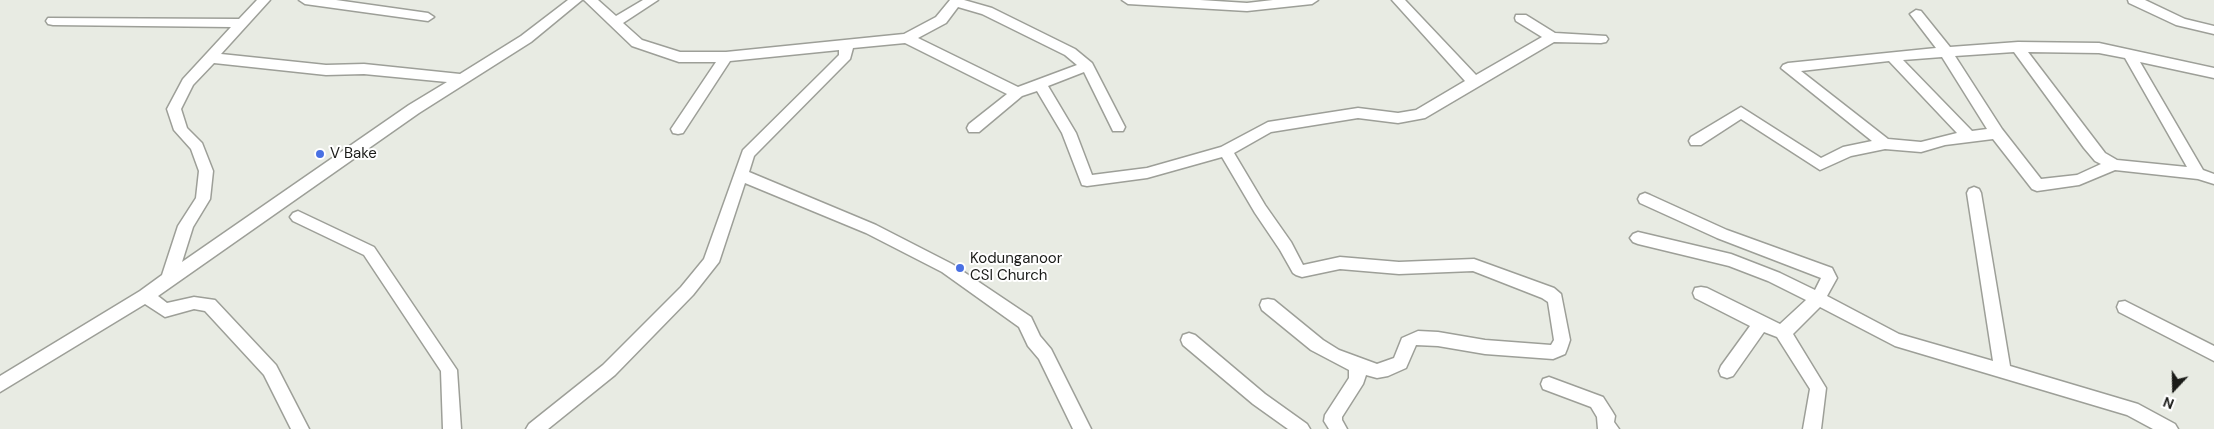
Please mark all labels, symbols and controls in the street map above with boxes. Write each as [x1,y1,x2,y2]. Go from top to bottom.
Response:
place label: V Bake [330,145,377,163]
marker: V Bake [314,148,326,160]
place label: Kodunganoor CSI Church [970,250,1062,285]
marker: Kodunganoor CSI Church [954,262,966,274]
north arrow [2149,364,2199,414]
text: N [2161,393,2177,413]

